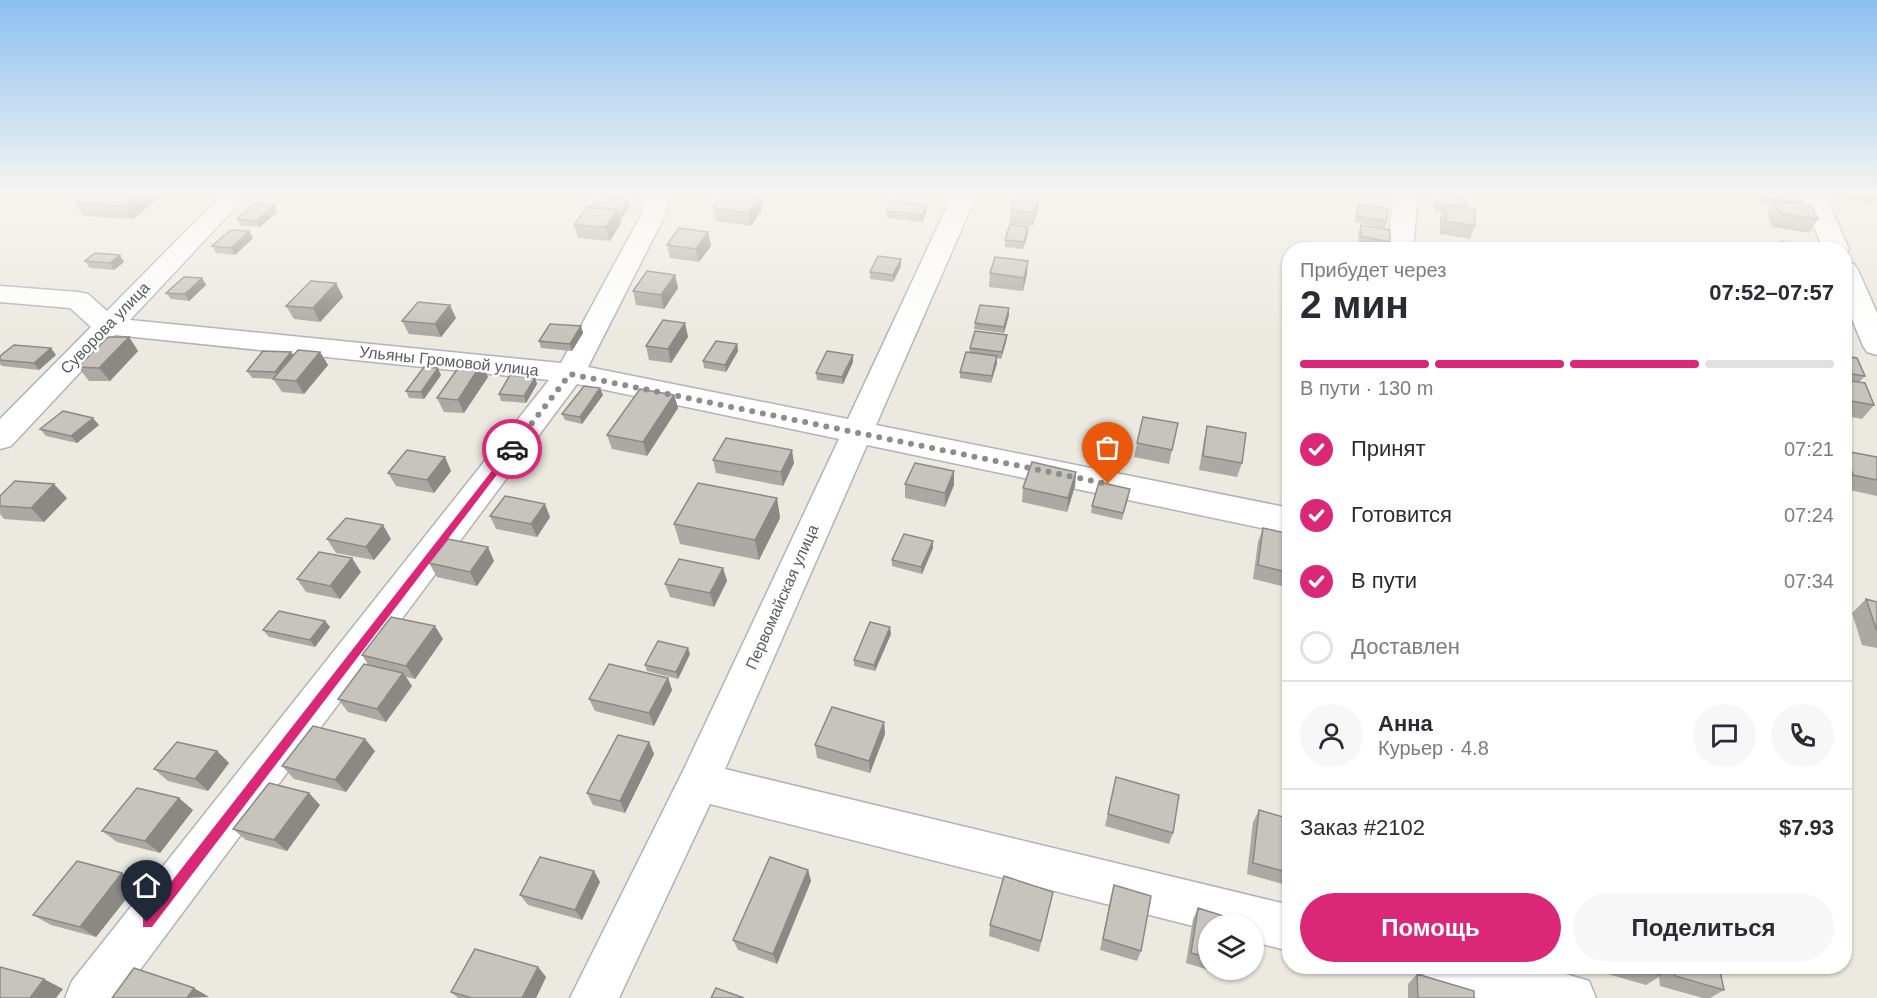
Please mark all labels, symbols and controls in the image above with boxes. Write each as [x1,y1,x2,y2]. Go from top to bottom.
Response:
text: Прибудет через [1300,259,1446,281]
street label: Суворова улица [57,279,153,377]
text: 07:52–07:57 [1709,280,1834,305]
text: 2 мин [1300,283,1409,326]
street label: Ульяны Громовой улица [358,343,540,379]
text: В пути · 130 m [1300,377,1433,399]
courier [482,419,542,479]
pin [1082,422,1133,484]
icon: bag [1091,431,1124,464]
icon: car [496,433,529,466]
icon: check [1300,433,1333,466]
text: Принят [1351,436,1425,461]
text: 07:21 [1784,438,1834,460]
icon: check [1300,499,1333,532]
text: Готовится [1351,502,1452,527]
text: 07:24 [1784,504,1834,526]
street label: Первомайская улица [742,522,822,672]
icon: check [1300,565,1333,598]
text: В пути [1351,568,1417,593]
text: 07:34 [1784,570,1834,592]
text: Доставлен [1351,634,1460,659]
button: person [1300,704,1363,767]
button: chat [1693,704,1756,767]
button: phone [1771,704,1834,767]
text: Анна [1378,711,1433,736]
text: Курьер · 4.8 [1378,737,1489,759]
text: Заказ #2102 [1300,815,1425,840]
text: $7.93 [1779,815,1834,840]
pin [121,860,172,922]
icon: home [130,869,163,902]
button: Помощь [1300,893,1561,962]
button: Поделиться [1573,893,1834,962]
map controls [1198,914,1264,980]
button: layers [1198,914,1264,980]

